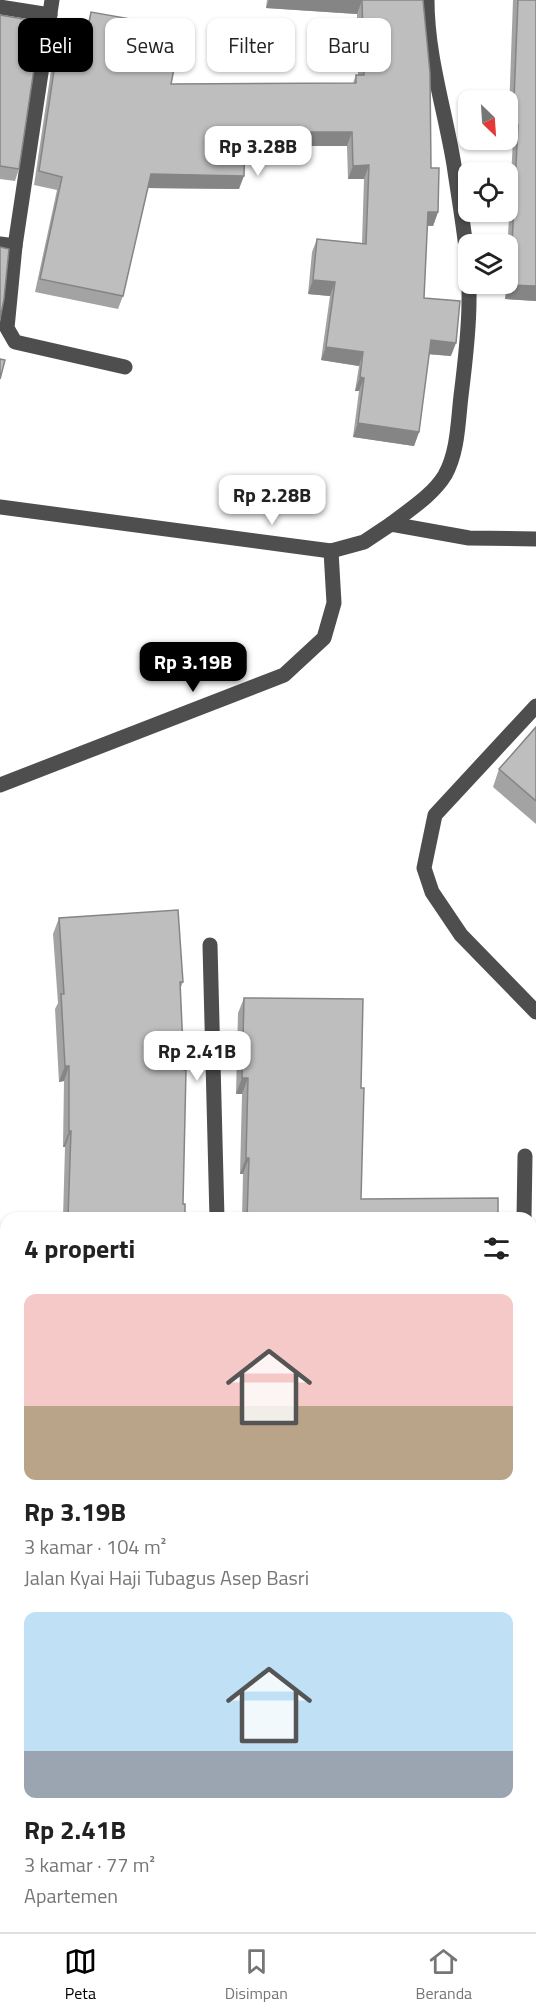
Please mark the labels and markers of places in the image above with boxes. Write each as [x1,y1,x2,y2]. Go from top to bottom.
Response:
pin: Rp 3.28B [196,126,320,177]
pin: Rp 2.28B [210,475,334,526]
pin: Rp 3.19B [131,642,255,693]
pin: Rp 2.41B [135,1031,259,1082]

